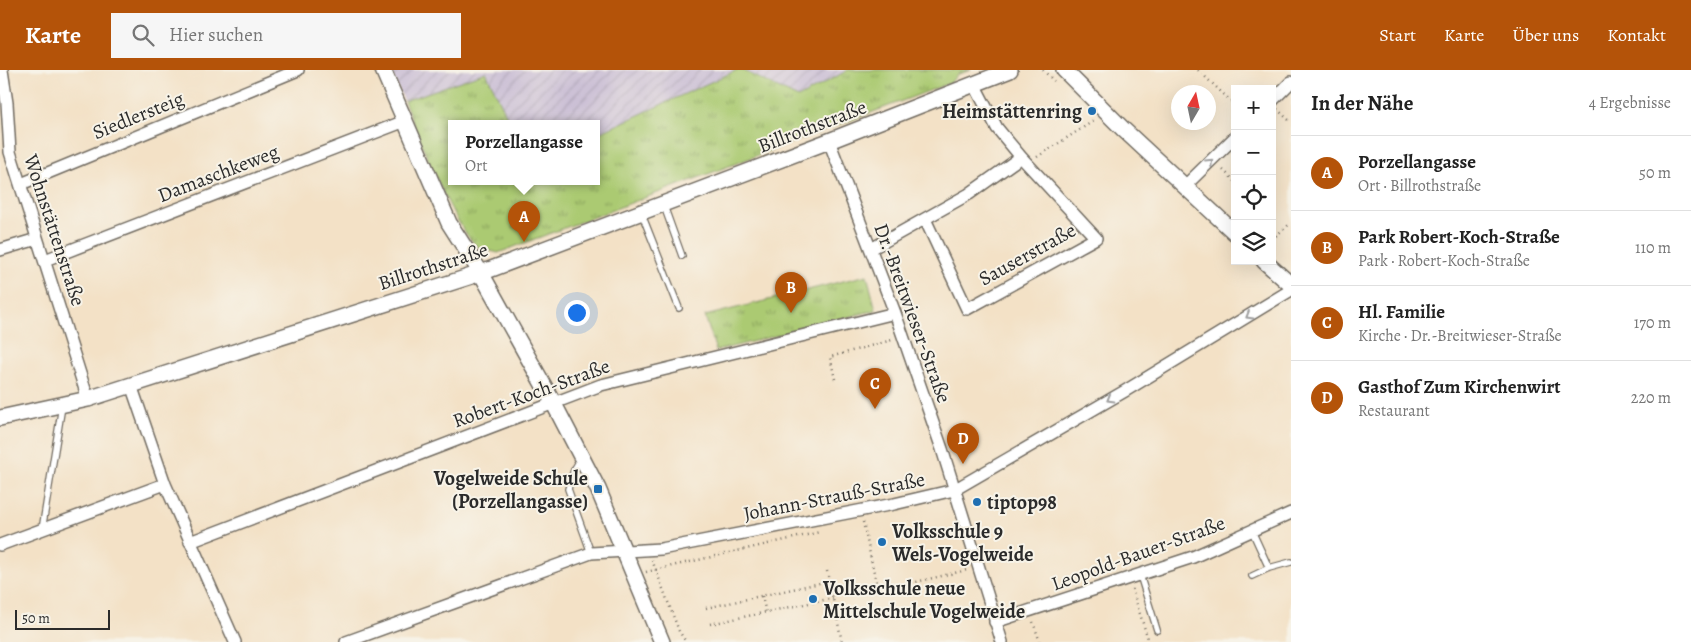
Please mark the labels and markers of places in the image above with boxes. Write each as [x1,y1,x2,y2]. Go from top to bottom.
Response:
place label: Heimstättenring [942,98,1083,125]
marker: Heimstättenring [1086,105,1098,117]
pin: A [508,201,540,242]
pin: B [775,272,807,313]
pin: C [859,368,891,409]
pin: D [947,423,979,464]
place label: Vogelweide Schule (Porzellangasse) [433,465,588,515]
marker: Vogelweide Schule (Porzellangasse) [592,483,604,495]
place label: tiptop98 [987,489,1057,516]
marker: tiptop98 [971,496,983,508]
place label: Volksschule 9 Wels-Vogelweide [891,518,1034,568]
marker: Volksschule 9 Wels-Vogelweide [876,536,888,548]
place label: Volksschule neue Mittelschule Vogelweide [822,575,1025,625]
marker: Volksschule neue Mittelschule Vogelweide [807,593,819,605]

